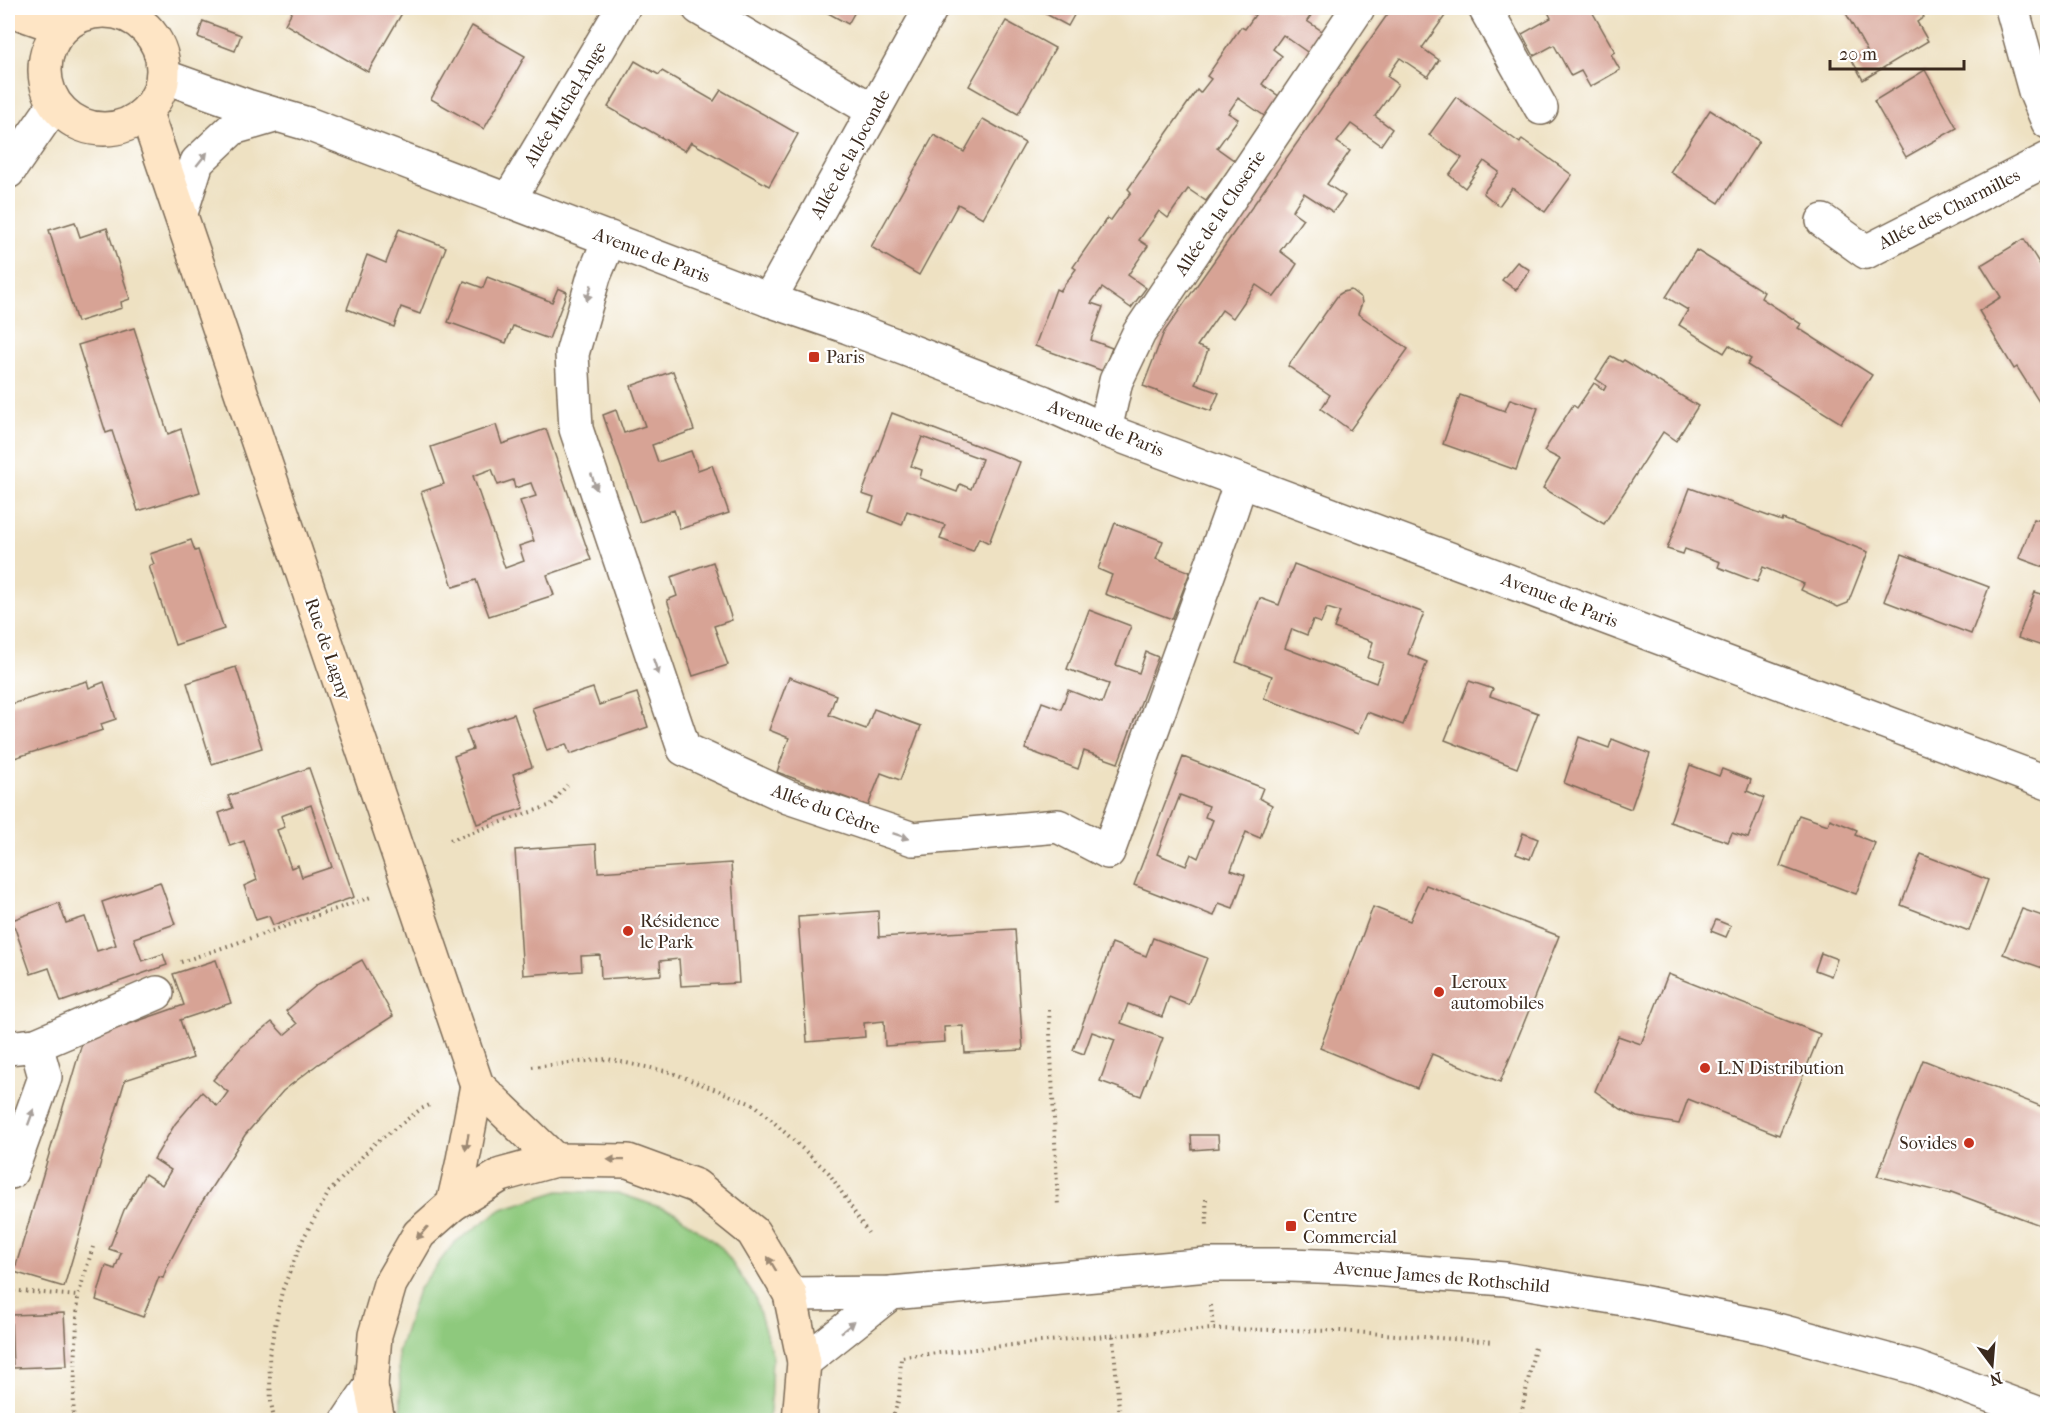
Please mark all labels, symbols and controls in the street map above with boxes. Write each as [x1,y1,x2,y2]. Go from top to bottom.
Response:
scale bar [1830,33,1964,71]
street label: Allée Michel-Ange [519,38,611,171]
text: 20 m [1839,44,1877,65]
street label: Allée de la Joconde [806,86,895,223]
street label: Allée de la Closerie [1170,147,1270,281]
one-way arrow [196,151,208,167]
street label: Allée des Charmilles [1874,164,2024,255]
street label: Avenue de Paris [590,223,713,287]
one-way arrow [584,284,593,302]
place label: Paris [826,347,865,368]
marker: Paris [807,350,821,364]
street label: Avenue de Paris [1044,395,1167,461]
one-way arrow [590,473,599,491]
street label: Avenue de Paris [1498,568,1621,632]
street label: Rue de Lagny [300,595,355,704]
one-way arrow [652,658,662,676]
street label: Allée du Cèdre [768,780,883,839]
one-way arrow [892,831,910,841]
place label: Résidence le Park [639,911,720,953]
marker: Résidence le Park [621,924,635,938]
place label: Leroux automobiles [1451,972,1544,1014]
marker: Leroux automobiles [1432,985,1446,999]
place label: L.N Distribution [1717,1058,1845,1079]
marker: L.N Distribution [1698,1061,1712,1075]
one-way arrow [26,1108,36,1126]
one-way arrow [462,1133,471,1152]
place label: Sovides [1899,1133,1957,1154]
marker: Sovides [1962,1136,1976,1150]
one-way arrow [606,1155,625,1165]
place label: Centre Commercial [1303,1206,1397,1248]
marker: Centre Commercial [1284,1219,1298,1233]
one-way arrow [415,1226,429,1241]
one-way arrow [766,1256,777,1272]
street label: Avenue James de Rothschild [1332,1258,1551,1297]
one-way arrow [840,1321,856,1334]
north arrow [1962,1335,2022,1395]
text: N [1987,1368,2004,1390]

